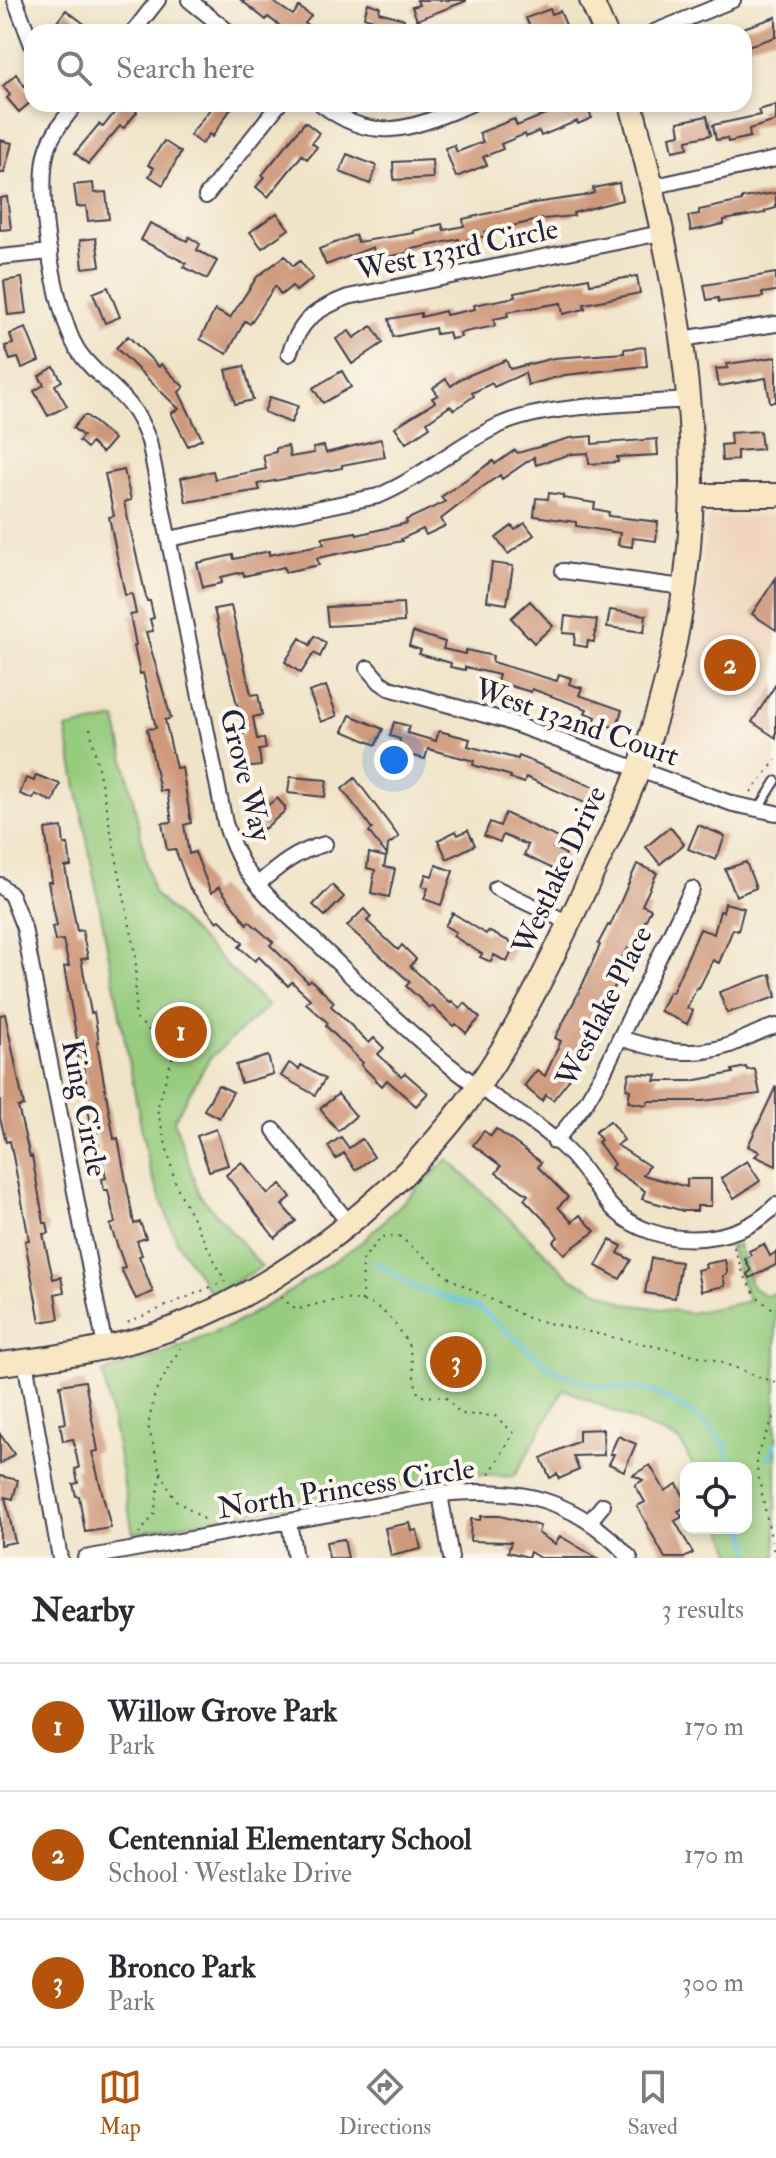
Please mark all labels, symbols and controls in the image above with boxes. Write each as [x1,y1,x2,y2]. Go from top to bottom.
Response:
search box [24,24,752,112]
icon: search [52,46,96,90]
text: Search here [116,50,255,87]
street label: West 133rd Circle [352,210,561,289]
pin: 2 [704,635,756,695]
street label: West 132nd Court [469,670,684,775]
street label: Grove Way [211,705,280,846]
your location [374,740,414,780]
street label: Westlake Drive [504,780,615,961]
street label: Westlake Place [548,920,661,1094]
pin: 1 [155,1002,207,1062]
street label: King Circle [53,1037,116,1180]
pin: 3 [430,1332,482,1392]
street label: North Princess Circle [215,1450,477,1527]
map controls [680,1462,752,1534]
button: locate [680,1462,752,1534]
text: Nearby [32,1589,134,1632]
text: 3 results [662,1594,744,1626]
text: Willow Grove Park [108,1693,337,1730]
text: 1 [53,1711,63,1743]
text: 170 m [684,1711,744,1743]
text: Park [108,1730,155,1762]
text: Centennial Elementary School [108,1821,472,1858]
text: 2 [51,1839,65,1871]
text: 170 m [684,1839,744,1871]
text: School · Westlake Drive [108,1858,352,1890]
text: Bronco Park [108,1949,256,1986]
text: 3 [53,1967,63,1999]
text: 300 m [682,1967,744,1999]
text: Park [108,1986,155,2018]
tab: Map [98,2065,142,2141]
tab: Directions [339,2065,431,2141]
tab: Saved [628,2065,678,2141]

